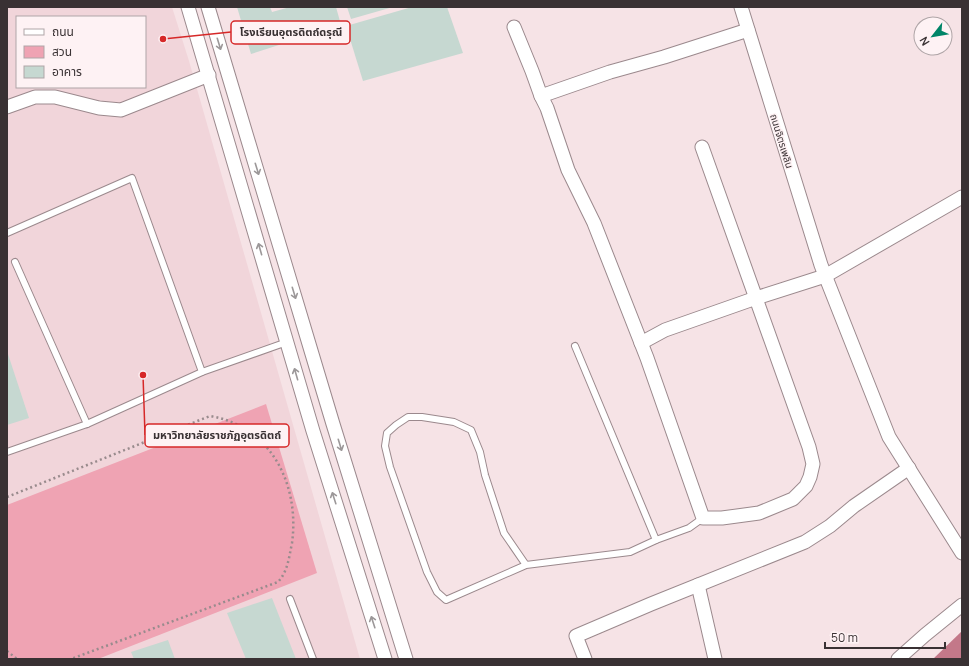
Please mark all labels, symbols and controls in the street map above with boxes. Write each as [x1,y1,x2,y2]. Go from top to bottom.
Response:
legend [16,16,146,88]
north arrow [913,16,953,56]
callout: โรงเรียนอุตรดิตถ์ดรุณี [231,21,350,44]
text: ถนน [52,23,74,40]
text: โรงเรียนอุตรดิตถ์ดรุณี [240,24,342,39]
text: N [915,34,932,49]
one-way arrow [216,38,223,51]
text: สวน [52,43,72,60]
text: อาคาร [52,63,82,80]
street label: ถนนจิตรเพลิน [767,112,797,170]
one-way arrow [254,162,261,175]
one-way arrow [256,243,263,256]
one-way arrow [291,287,298,300]
one-way arrow [292,367,299,380]
callout: มหาวิทยาลัยราชภัฏอุตรดิตถ์ [145,424,289,447]
text: มหาวิทยาลัยราชภัฏอุตรดิตถ์ [153,427,281,442]
one-way arrow [337,438,344,451]
one-way arrow [330,492,337,505]
one-way arrow [369,615,376,628]
scale bar [825,624,945,650]
text: 50 m [831,629,858,646]

